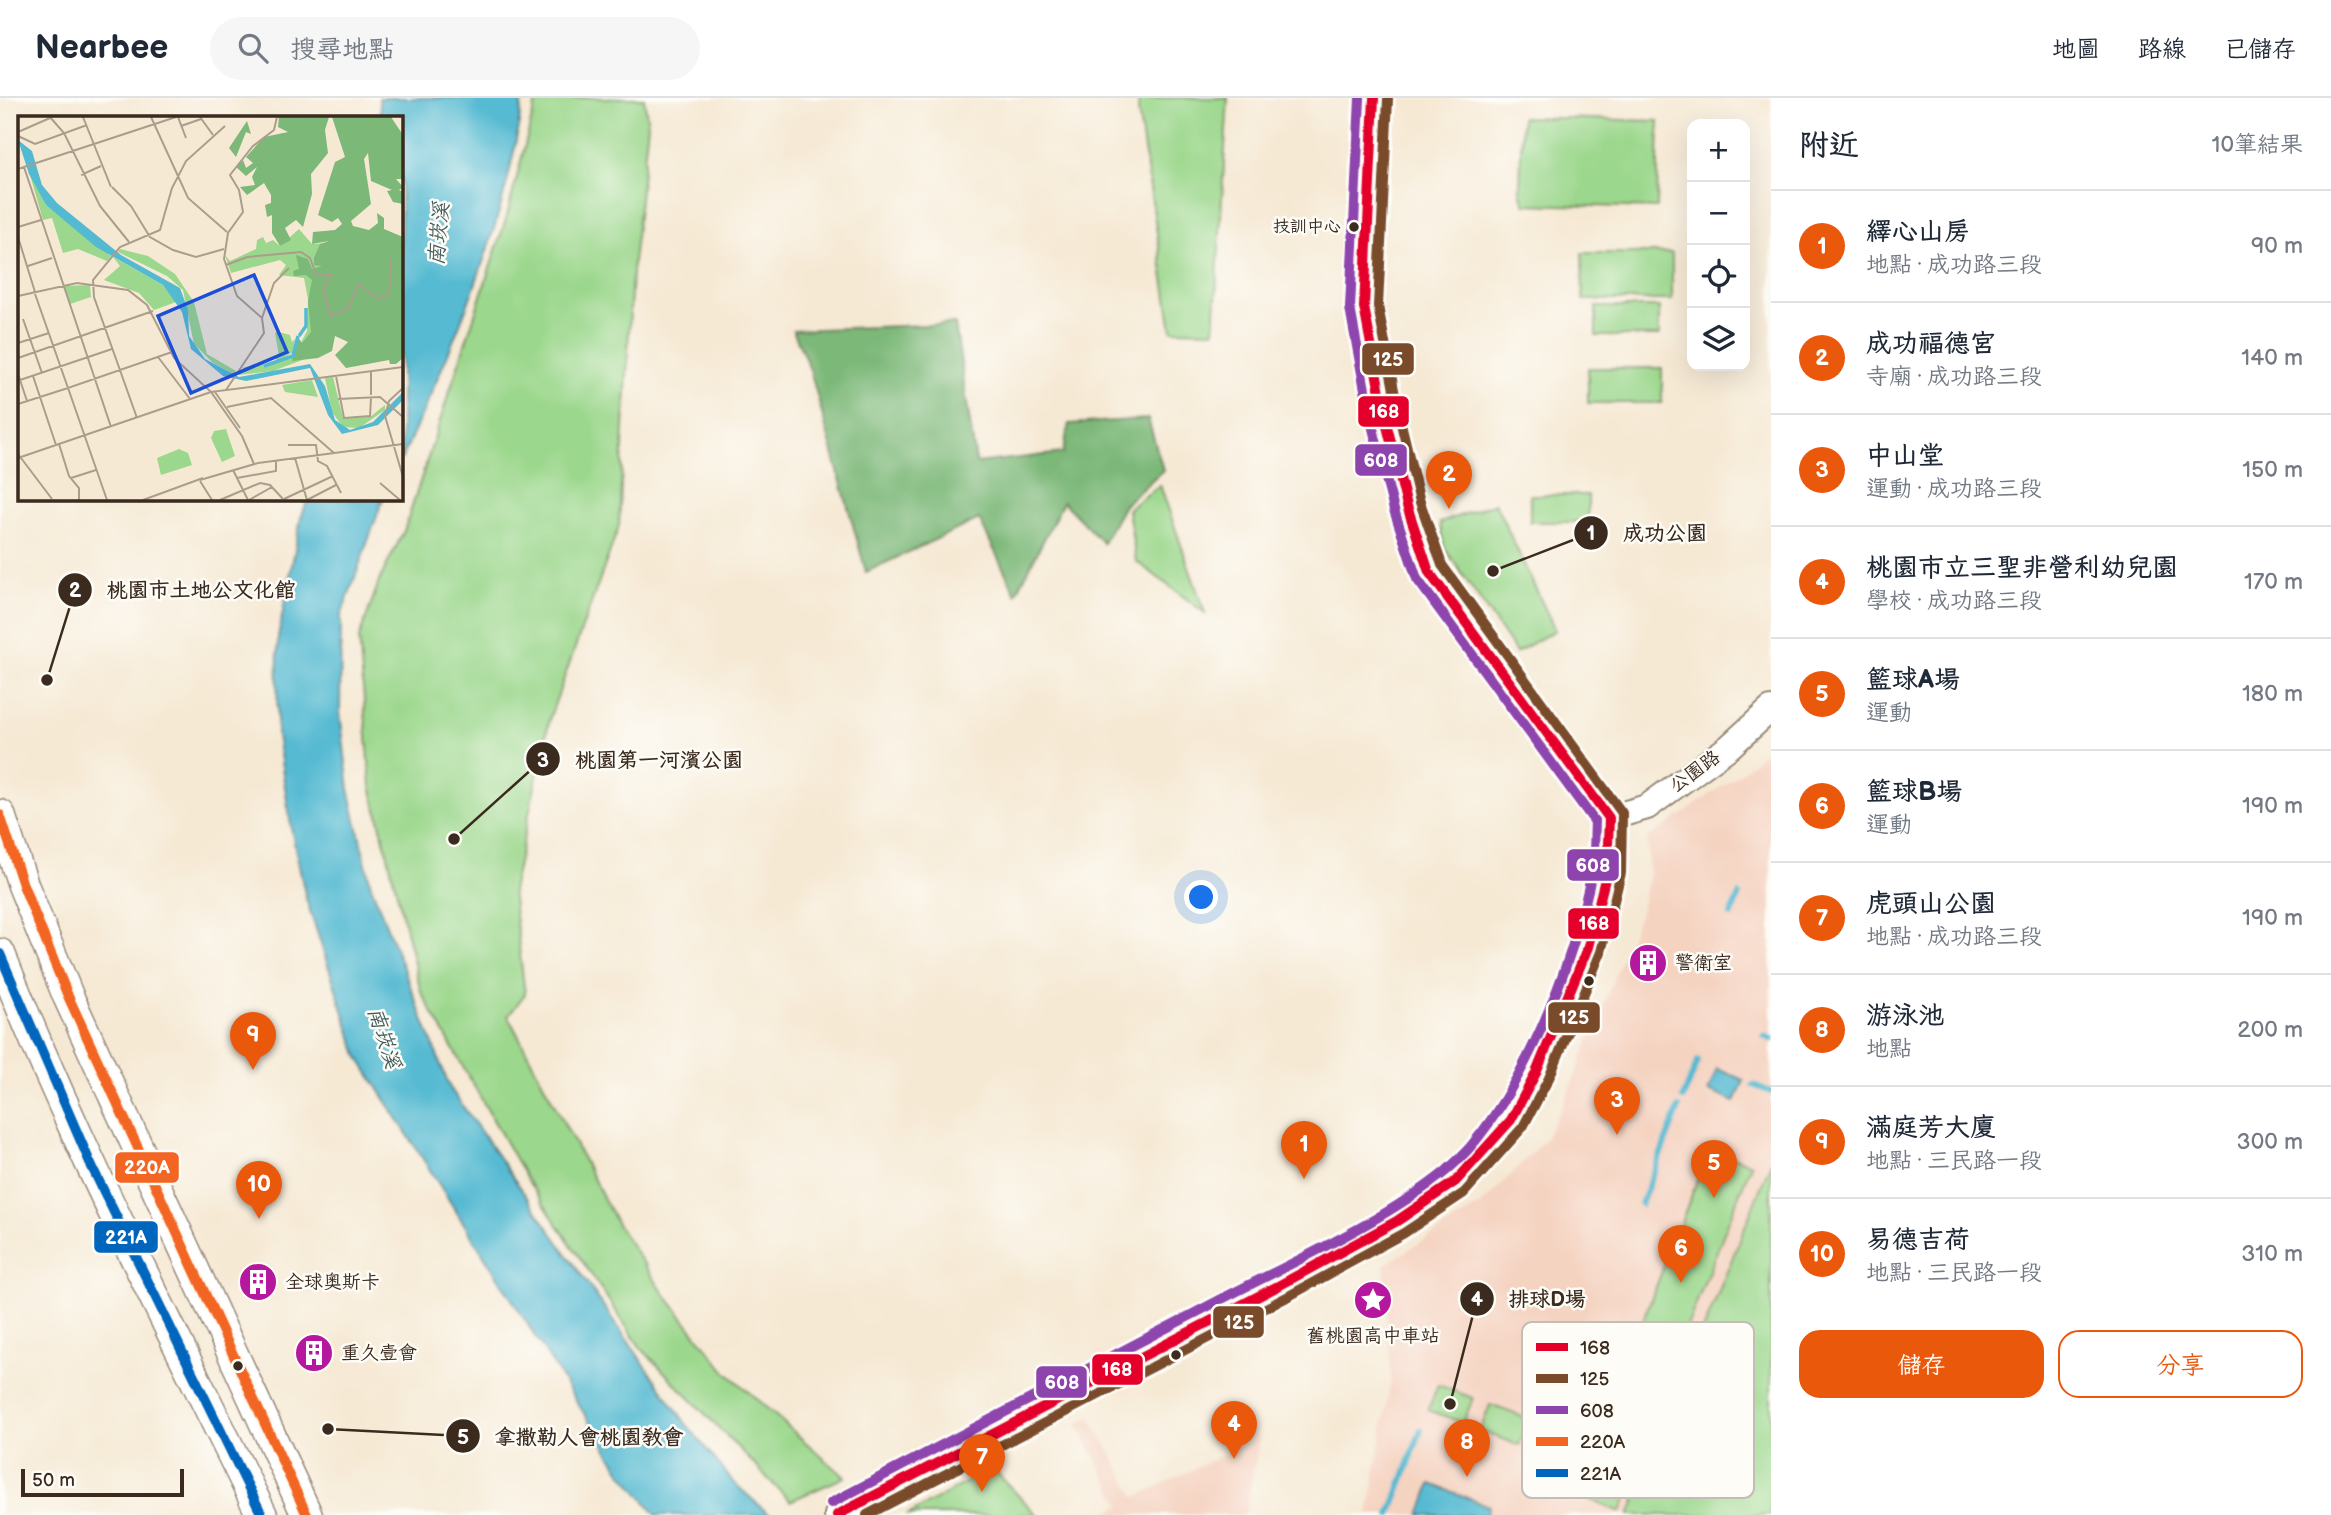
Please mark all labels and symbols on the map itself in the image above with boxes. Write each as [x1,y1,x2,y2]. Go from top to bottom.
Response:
inset map [18,116,402,500]
water label: 南崁溪 [424,201,454,266]
place label: 技訓中心 [1273,217,1341,237]
marker: 技訓中心 [1347,220,1361,234]
line badge: 125 [1361,342,1415,376]
text: 125 [1373,349,1403,372]
line badge: 168 [1357,395,1410,428]
text: 168 [1369,401,1399,424]
line badge: 608 [1354,443,1408,477]
text: 608 [1364,450,1398,473]
pin: 2 [1426,451,1472,509]
callout: 成功公園 [1574,512,1721,554]
text: 1 [1587,521,1595,546]
text: 成功公園 [1623,521,1707,546]
callout: 桃園市土地公文化館 [57,569,309,611]
text: 2 [69,578,82,603]
text: 桃園市土地公文化館 [107,578,296,603]
callout: 桃園第一河濱公園 [526,738,757,780]
street label: 公園路 [1665,746,1725,798]
text: 3 [537,748,549,773]
text: 桃園第一河濱公園 [575,748,743,773]
line badge: 608 [1566,848,1620,882]
text: 608 [1576,855,1610,878]
your location [1184,880,1218,914]
line badge: 168 [1567,907,1620,940]
text: 168 [1579,913,1609,936]
building icon: 警衛室 [1627,942,1669,984]
place label: 警衛室 [1675,952,1732,975]
unlabelled marker [1582,974,1596,988]
line badge: 125 [1547,1001,1601,1034]
water label: 南崁溪 [362,1004,406,1073]
text: 125 [1559,1007,1589,1030]
pin: 9 [230,1012,276,1070]
pin: 3 [1594,1077,1640,1135]
pin: 1 [1281,1121,1327,1179]
pin: 5 [1691,1140,1737,1198]
line badge: 220A [114,1151,180,1184]
text: 220A [124,1157,170,1180]
pin: 10 [236,1161,282,1219]
line badge: 221A [93,1220,159,1254]
pin: 6 [1658,1225,1704,1283]
text: 221A [105,1227,147,1250]
building icon: 全球奧斯卡 [237,1261,279,1303]
place label: 全球奧斯卡 [285,1271,380,1294]
callout: 排球D場 [1459,1278,1600,1320]
place icon: 舊桃園高中車站 [1352,1279,1394,1321]
text: 4 [1471,1287,1484,1312]
text: 排球D場 [1508,1287,1586,1312]
line badge: 125 [1212,1305,1265,1339]
text: 125 [1224,1312,1254,1335]
legend [1522,1322,1754,1498]
place label: 舊桃園高中車站 [1306,1325,1440,1348]
building icon: 重久壹會 [293,1332,335,1374]
text: 168 [1580,1337,1610,1360]
place label: 重久壹會 [341,1342,417,1365]
unlabelled marker [1169,1348,1183,1362]
line badge: 168 [1091,1353,1144,1386]
unlabelled marker [231,1359,245,1373]
text: 168 [1102,1359,1132,1382]
line badge: 608 [1035,1365,1088,1399]
text: 125 [1580,1368,1610,1391]
text: 608 [1045,1372,1079,1395]
text: 608 [1580,1400,1614,1423]
pin: 4 [1211,1401,1257,1459]
callout: 拿撒勒人會桃園教會 [446,1415,698,1457]
pin: 8 [1444,1419,1490,1477]
text: 5 [457,1425,469,1450]
text: 拿撒勒人會桃園教會 [495,1425,684,1450]
text: 220A [1580,1431,1626,1454]
pin: 7 [959,1434,1005,1492]
text: 221A [1580,1463,1621,1486]
scale bar [21,1466,184,1498]

